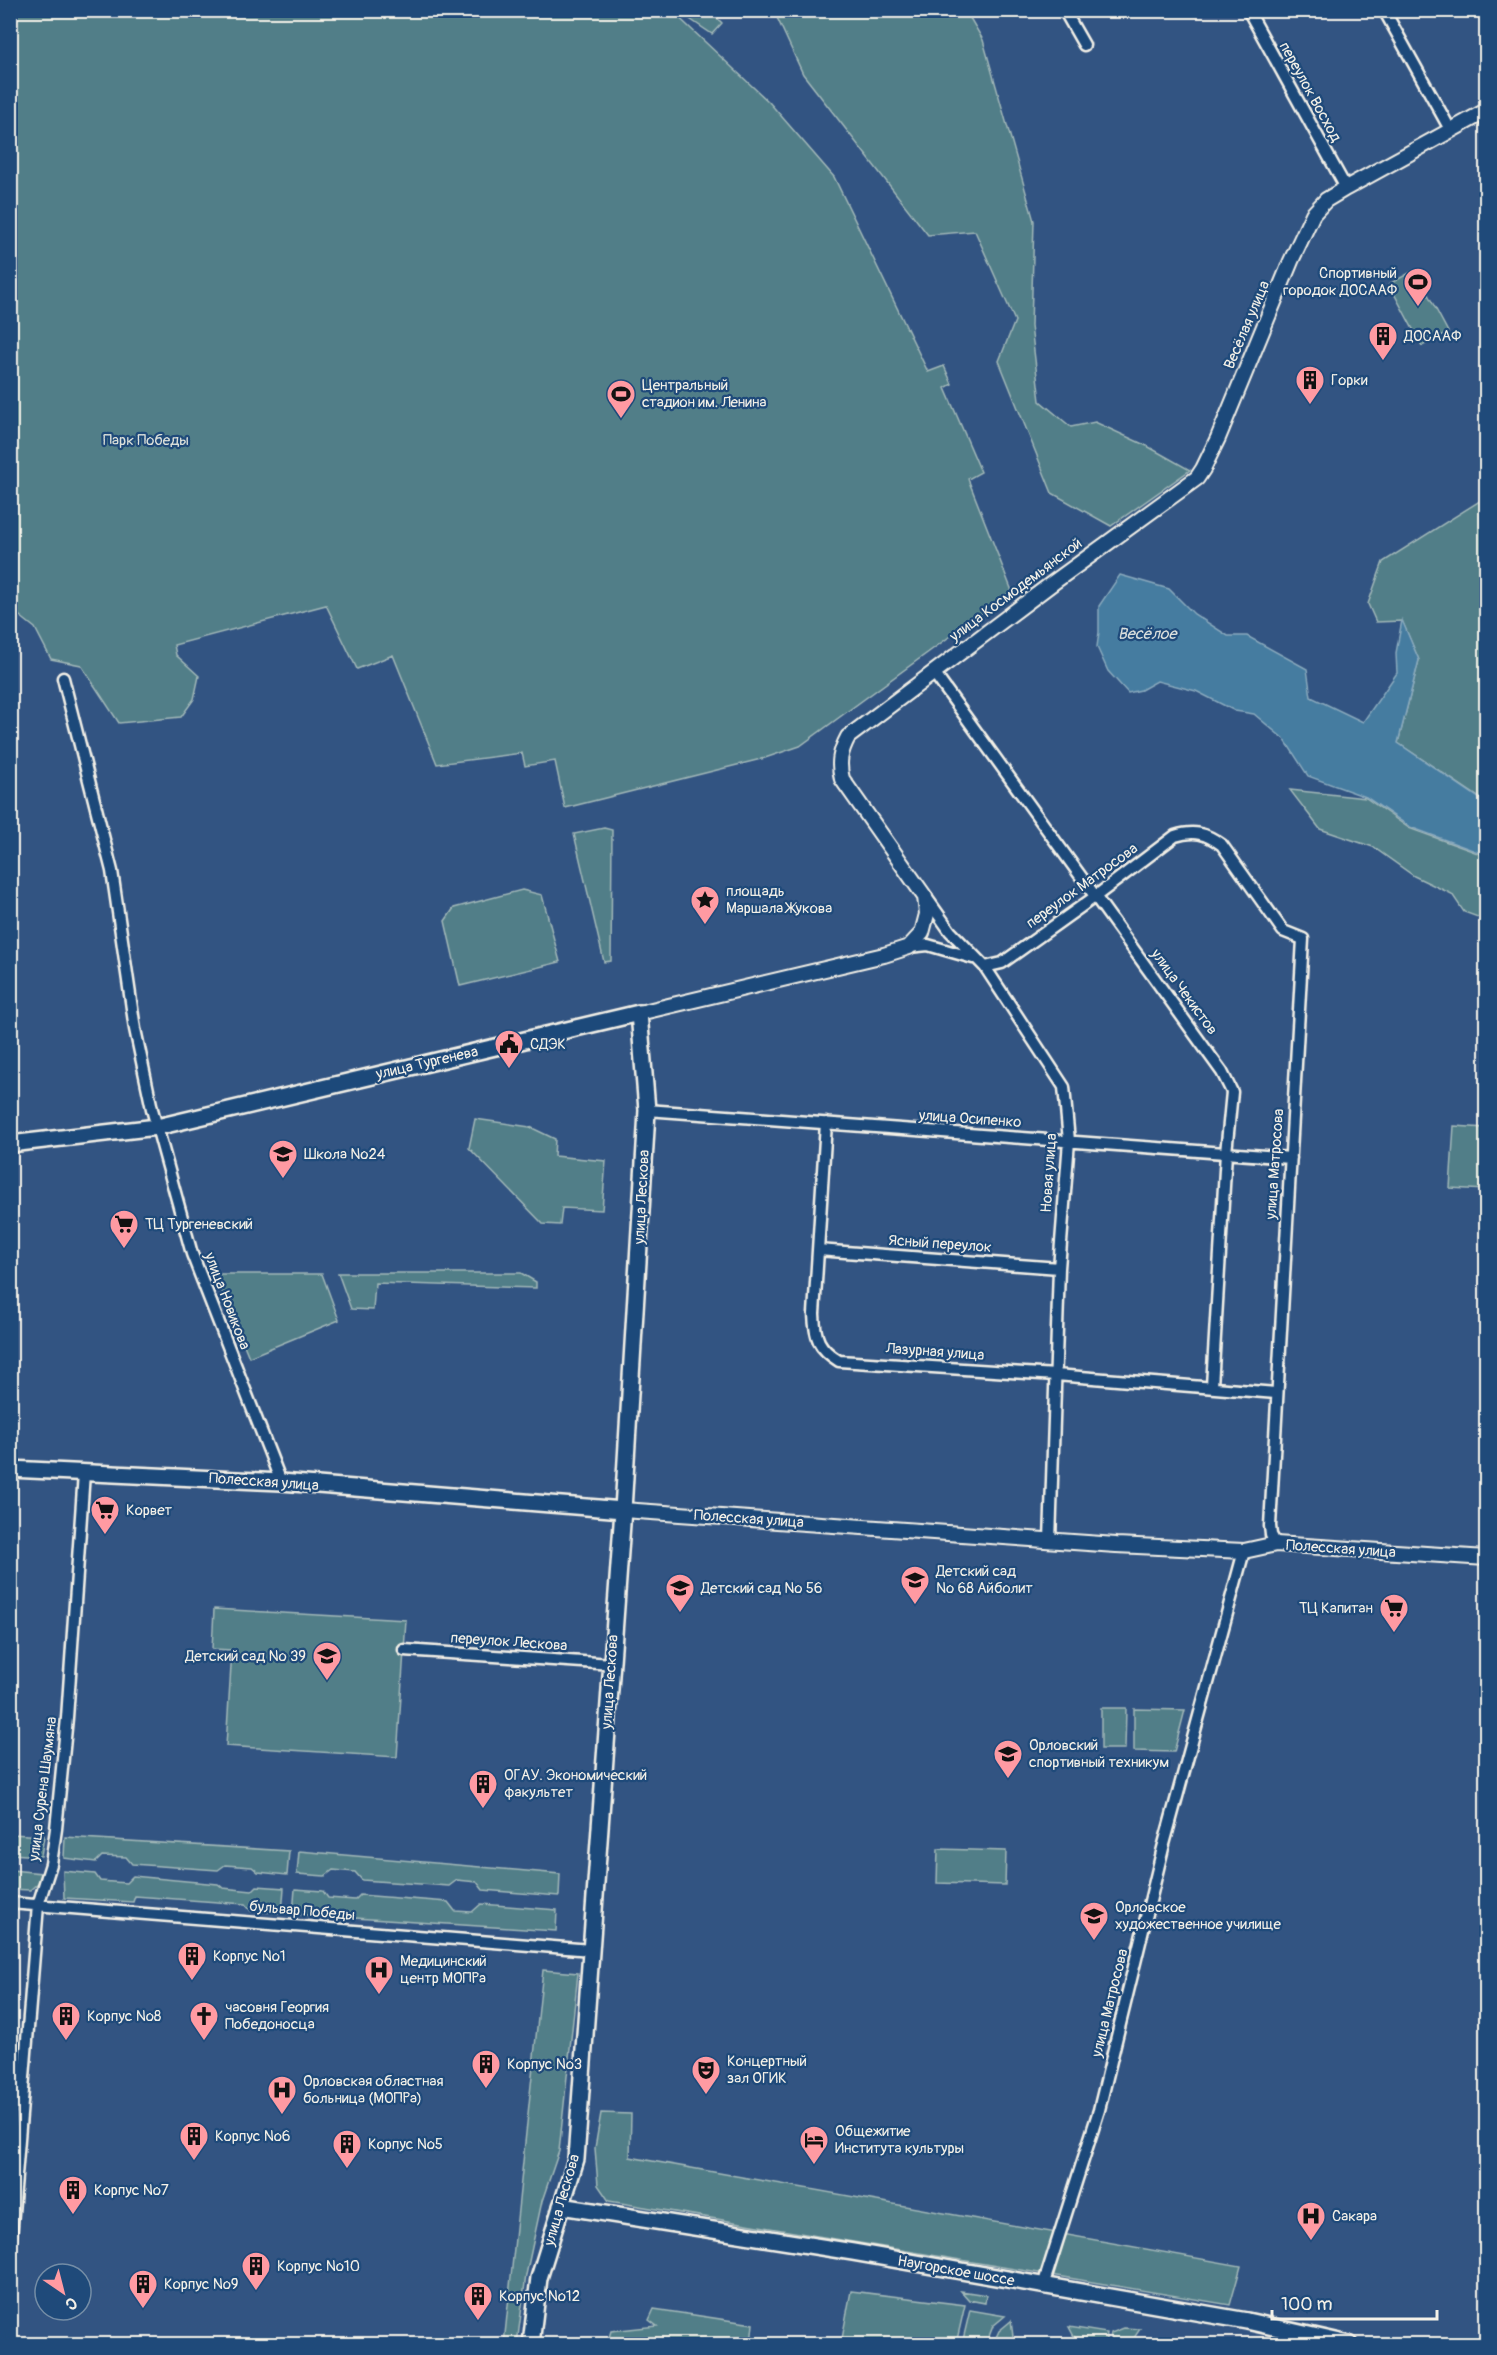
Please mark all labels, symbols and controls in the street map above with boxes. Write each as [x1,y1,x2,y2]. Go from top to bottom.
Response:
street label: переулок Восход [1275,39,1345,145]
place label: Спортивный городок ДОСААФ [1283,264,1397,300]
sports icon: Спортивный городок ДОСААФ [1402,266,1434,308]
street label: Весёлая улица [1220,278,1274,372]
building icon: ДОСААФ [1367,320,1399,362]
place label: ДОСААФ [1403,327,1461,346]
building icon: Горки [1294,364,1326,406]
place label: Горки [1331,371,1368,390]
place label: Центральный стадион им. Ленина [642,376,766,412]
sports icon: Центральный стадион им. Ленина [605,378,637,420]
park label: Парк Победы [103,431,189,450]
street label: улица Космодемьянской [945,534,1086,647]
water label: Весёлое [1118,624,1178,644]
street label: переулок Матросова [1022,839,1142,933]
place label: площадь Маршала Жукова [726,882,832,918]
place icon: площадь Маршала Жукова [689,884,721,926]
street label: улица Чекистов [1146,944,1222,1039]
public building icon: СДЭК [493,1028,525,1070]
place label: СДЭК [530,1035,566,1054]
street label: улица Тургенева [373,1042,480,1084]
street label: улица Осипенко [917,1106,1022,1132]
street label: улица Матросова [1262,1108,1288,1221]
street label: Новая улица [1037,1133,1061,1213]
school or university icon: Школа №24 [267,1138,299,1180]
place label: Школа №24 [304,1145,386,1164]
street label: улица Лескова [630,1149,654,1246]
supermarket icon: ТЦ Тургеневский [108,1208,140,1250]
place label: ТЦ Тургеневский [145,1215,253,1234]
street label: Ясный переулок [888,1231,993,1257]
street label: улица Новикова [199,1249,254,1352]
street label: Лазурная улица [884,1339,985,1365]
street label: Полесская улица [208,1469,320,1495]
supermarket icon: Корвет [89,1494,121,1536]
place label: Корвет [126,1501,173,1520]
street label: Полесская улица [693,1506,805,1532]
street label: Полесская улица [1285,1536,1397,1562]
place label: Детский сад № 68 Айболит [935,1562,1033,1598]
school or university icon: Детский сад № 68 Айболит [899,1564,931,1606]
school or university icon: Детский сад № 56 [664,1572,696,1614]
place label: Детский сад № 56 [700,1579,823,1598]
supermarket icon: ТЦ Капитан [1378,1592,1410,1634]
place label: ТЦ Капитан [1299,1599,1373,1618]
street label: переулок Лескова [450,1628,568,1656]
street label: улица Лескова [597,1634,623,1731]
school or university icon: Детский сад № 39 [311,1640,343,1682]
place label: Детский сад № 39 [184,1647,306,1666]
street label: улица Сурена Шаумяна [25,1716,61,1863]
place label: Орловский спортивный техникум [1029,1736,1169,1772]
school or university icon: Орловский спортивный техникум [992,1738,1024,1780]
place label: ОГАУ. Экономический факультет [504,1766,647,1802]
building icon: ОГАУ. Экономический факультет [467,1768,499,1810]
street label: бульвар Победы [248,1897,356,1925]
place label: Орловское художественное училище [1115,1898,1282,1934]
school or university icon: Орловское художественное училище [1078,1900,1110,1942]
building icon: Корпус №1 [176,1940,208,1982]
place label: Корпус №1 [213,1947,286,1966]
street label: улица Матросова [1087,1947,1133,2060]
place label: Медицинский центр МОПРа [400,1952,487,1988]
hospital icon: Медицинский центр МОПРа [363,1954,395,1996]
place label: часовня Георгия Победоносца [225,1998,329,2034]
building icon: Корпус №8 [50,2000,82,2042]
church icon: часовня Георгия Победоносца [188,2000,220,2042]
place label: Корпус №8 [87,2007,162,2026]
building icon: Корпус №3 [470,2048,502,2090]
place label: Концертный зал ОГИК [727,2052,807,2088]
theatre icon: Концертный зал ОГИК [690,2054,722,2096]
place label: Корпус №3 [507,2055,582,2074]
place label: Орловская областная больница (МОПРа) [303,2072,443,2108]
hospital icon: Орловская областная больница (МОПРа) [266,2074,298,2116]
building icon: Корпус №6 [178,2120,210,2162]
place label: Общежитие Института культуры [835,2122,964,2158]
hotel icon: Общежитие Института культуры [798,2124,830,2166]
place label: Корпус №6 [215,2127,291,2146]
building icon: Корпус №5 [331,2128,363,2170]
place label: Корпус №5 [368,2135,443,2154]
street label: улица Лескова [540,2152,584,2249]
building icon: Корпус №7 [57,2174,89,2216]
place label: Корпус №7 [94,2181,169,2200]
hospital icon: Сакара [1295,2200,1327,2242]
place label: Сакара [1332,2207,1377,2226]
building icon: Корпус №10 [240,2250,272,2292]
street label: Наугорское шоссе [896,2251,1017,2291]
place label: Корпус №10 [277,2257,360,2276]
north arrow [33,2262,93,2322]
building icon: Корпус №9 [127,2268,159,2310]
place label: Корпус №9 [164,2275,239,2294]
building icon: Корпус №12 [462,2280,494,2322]
scale bar [1272,2283,1437,2321]
place label: Корпус №12 [499,2287,580,2306]
text: С [61,2292,81,2315]
text: 100 m [1281,2293,1333,2316]

